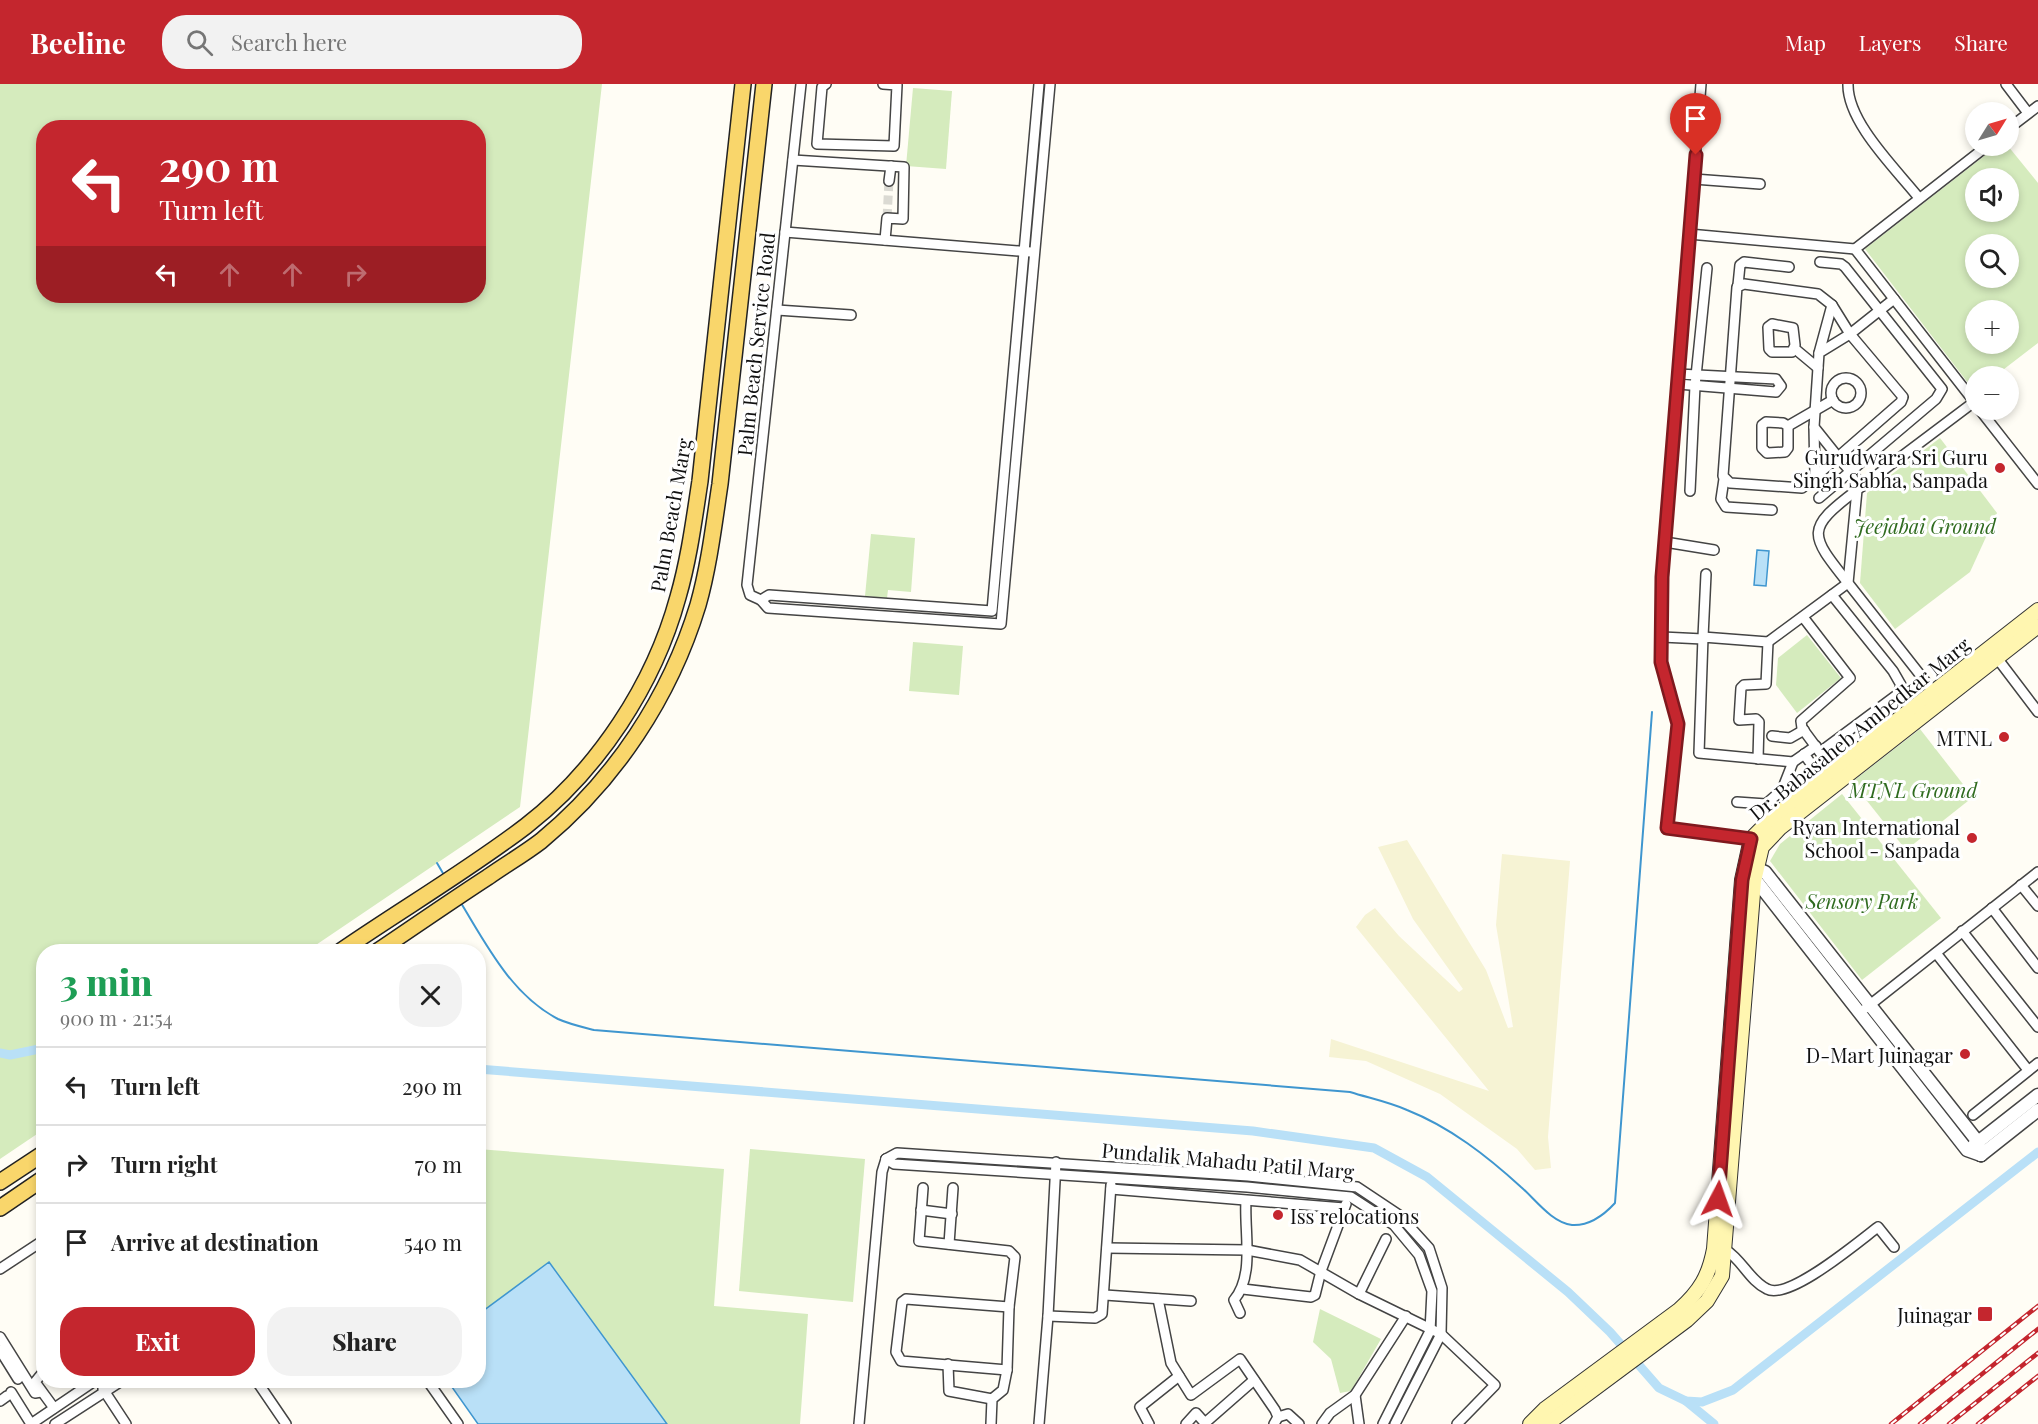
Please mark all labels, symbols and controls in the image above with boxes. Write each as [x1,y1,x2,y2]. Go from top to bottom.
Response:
search box [162,15,582,69]
text: Beeline [30,24,126,61]
icon: search [183,26,216,59]
text: Search here [231,27,347,57]
text: Map [1785,28,1826,56]
text: Layers [1859,28,1921,56]
text: Share [1954,28,2008,56]
pin [1670,93,1721,155]
icon: arrive [1679,102,1712,135]
north arrow [1965,102,2019,156]
map controls [1965,102,2019,420]
text: 290 m [159,137,279,193]
icon: left [60,144,138,222]
button: sound [1965,168,2019,222]
text: Turn left [159,191,263,227]
street label: Palm Beach Service Road [730,230,780,457]
button: search [1965,234,2019,288]
icon: left [150,258,183,291]
icon: ahead [213,258,246,291]
icon: ahead [276,258,309,291]
icon: right [339,258,372,291]
button: + [1965,300,2019,354]
button: − [1965,366,2019,420]
street label: Palm Beach Marg [643,436,697,594]
place label: Gurudwara Sri Guru Singh Sabha, Sanpada [1793,443,1988,493]
marker: Gurudwara Sri Guru Singh Sabha, Sanpada [1993,461,2007,475]
park label: Jeejabai Ground [1854,512,1997,539]
street label: Dr. Babasaheb Ambedkar Marg [1743,630,1975,826]
place label: MTNL [1936,724,1992,751]
marker: MTNL [1997,730,2011,744]
park label: MTNL Ground [1848,776,1978,803]
place label: Ryan International School - Sanpada [1792,813,1960,863]
marker: Ryan International School - Sanpada [1965,831,1979,845]
park label: Sensory Park [1805,887,1918,914]
text: 3 min [60,957,153,1005]
button: close [399,964,462,1027]
text: 900 m · 21:54 [60,1004,173,1031]
place label: D-Mart Juinagar [1806,1041,1953,1068]
marker: D-Mart Juinagar [1958,1047,1972,1061]
icon: left [60,1070,93,1103]
text: Turn left [111,1071,200,1101]
text: 290 m [402,1071,462,1101]
street label: Pundalik Mahadu Patil Marg [1101,1136,1356,1185]
icon: right [60,1148,93,1181]
text: Turn right [111,1149,217,1179]
text: 70 m [415,1149,462,1179]
position arrow [1686,1167,1750,1231]
place label: Iss relocations [1290,1202,1419,1229]
marker: Iss relocations [1271,1208,1285,1222]
icon: arrive [60,1226,93,1259]
text: Arrive at destination [111,1227,319,1257]
text: 540 m [404,1227,462,1257]
place label: Juinagar [1896,1301,1972,1328]
marker: Juinagar [1976,1305,1994,1323]
button: Exit [60,1307,255,1376]
button: Share [267,1307,462,1376]

